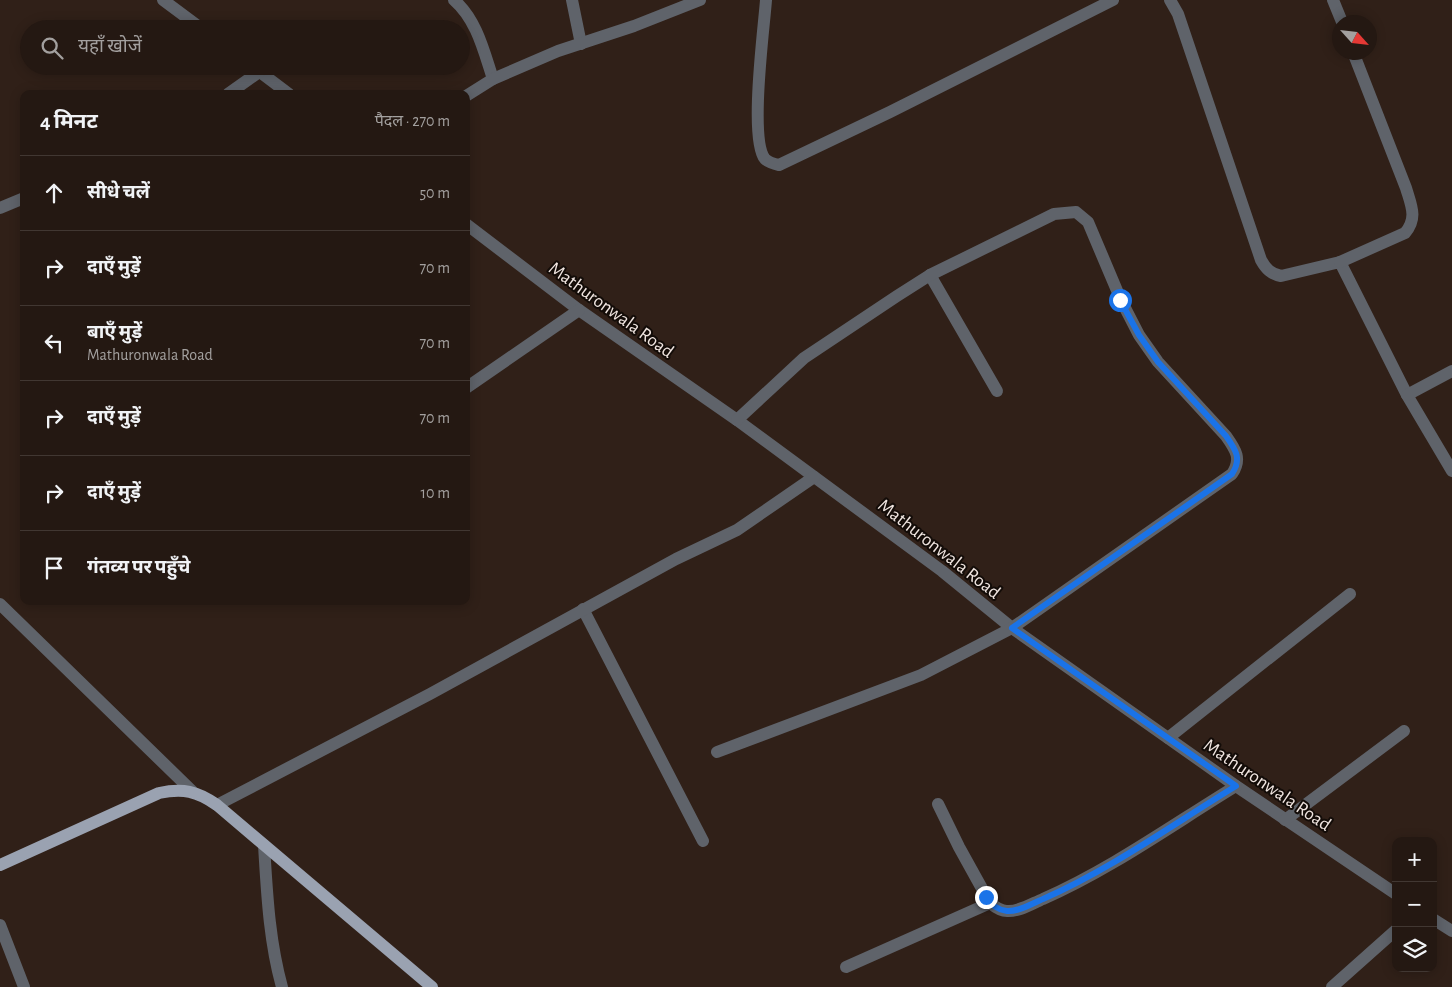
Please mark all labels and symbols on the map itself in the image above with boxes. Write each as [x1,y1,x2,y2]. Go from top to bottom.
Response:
north arrow [1332,15,1377,60]
street label: Mathuronwala Road [545,259,677,362]
route start [1109,289,1132,312]
street label: Mathuronwala Road [874,496,1004,603]
street label: Mathuronwala Road [1200,736,1335,835]
route end [975,886,998,909]

